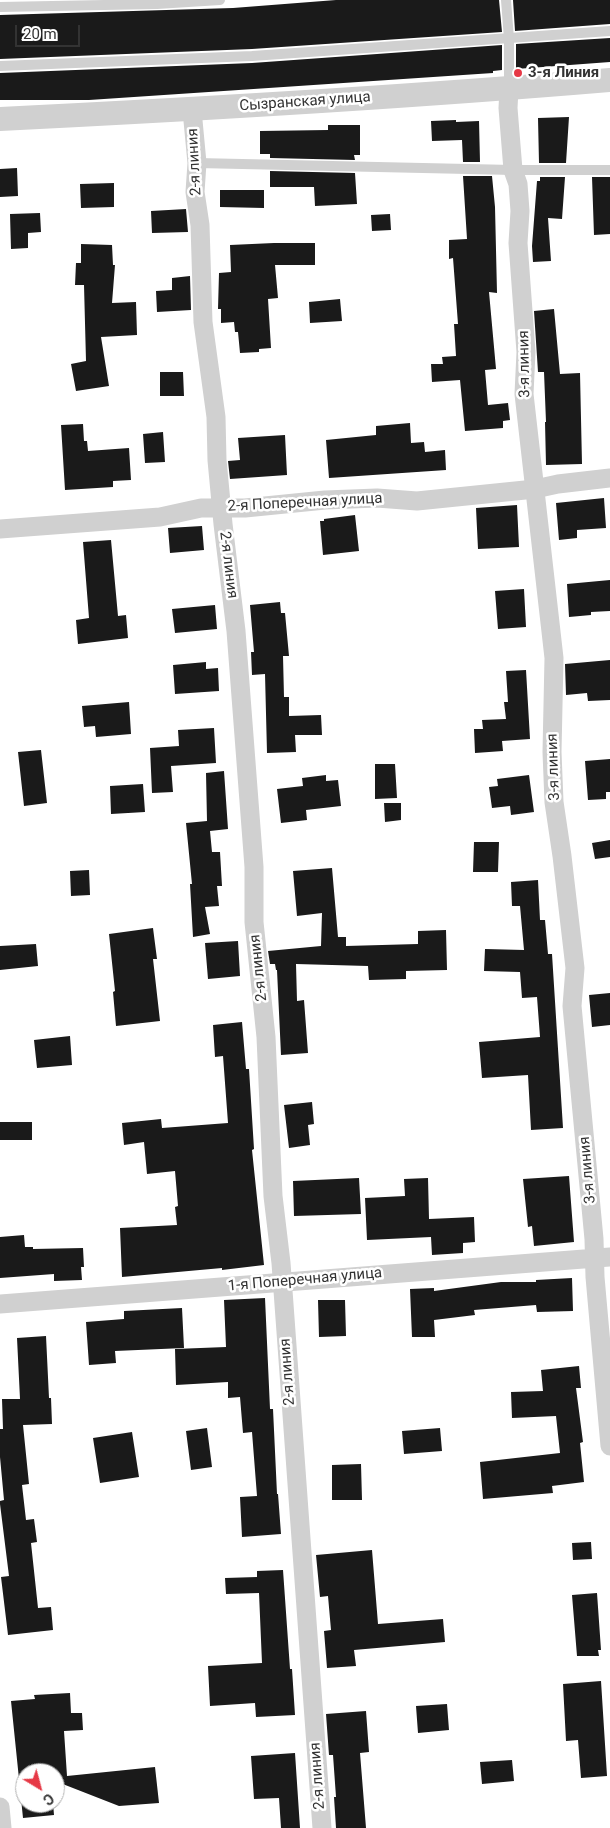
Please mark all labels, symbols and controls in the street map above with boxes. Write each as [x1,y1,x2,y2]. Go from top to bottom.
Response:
scale bar [18,15,82,47]
text: 20 m [23,25,57,43]
place label: 3-я Линия [528,64,599,82]
marker: 3-я Линия [512,67,524,79]
street label: Сызранская улица [239,88,371,116]
street label: 2-я линия [184,128,206,196]
street label: 3-я линия [515,330,535,398]
street label: 2-я Поперечная улица [227,490,383,516]
street label: 2-я линия [215,530,241,600]
street label: 3-я линия [544,733,564,801]
street label: 2-я линия [247,934,271,1002]
street label: 3-я линия [576,1136,600,1204]
street label: 1-я Поперечная улица [227,1264,383,1296]
street label: 2-я линия [277,1338,299,1406]
street label: 2-я линия [307,1742,329,1810]
north arrow [15,1763,65,1813]
text: С [40,1790,57,1808]

